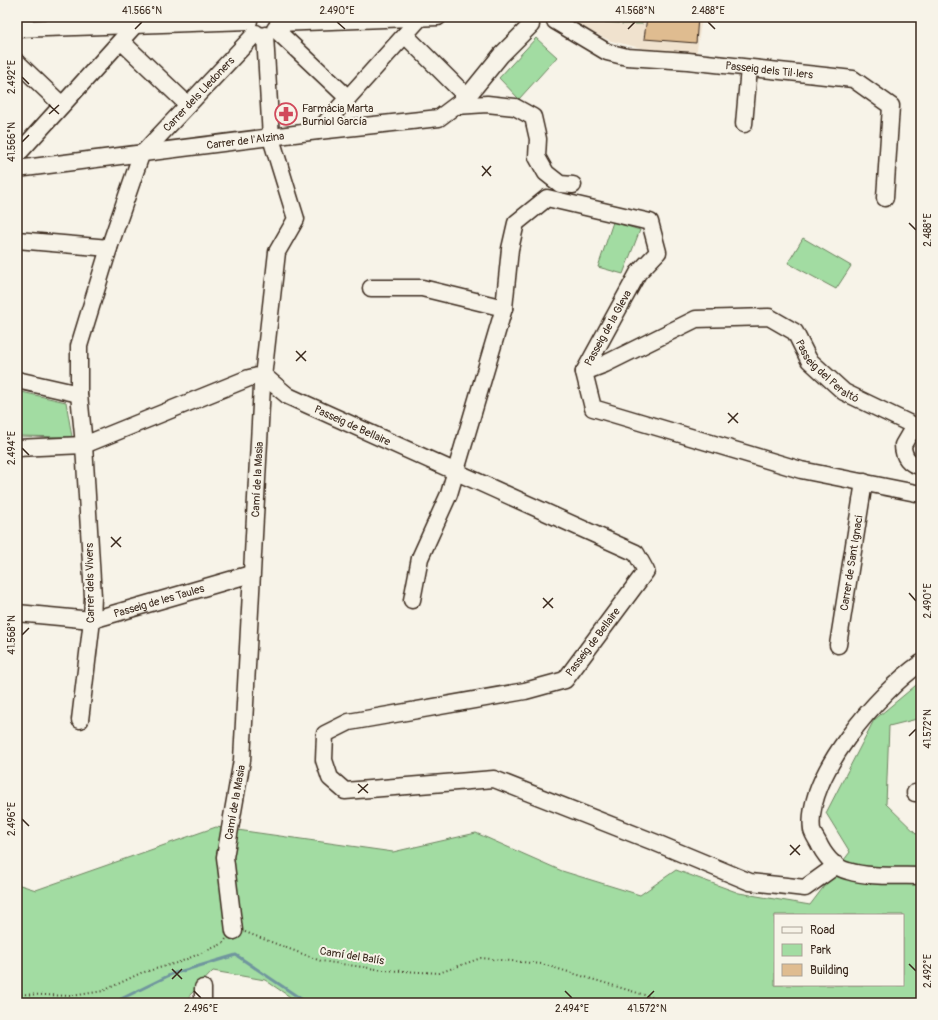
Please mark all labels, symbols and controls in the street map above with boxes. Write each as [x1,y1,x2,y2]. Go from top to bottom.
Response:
text: 41.566°N [122,5,162,17]
text: 2.490°E [319,5,355,17]
text: 41.568°N [615,5,655,17]
text: 2.488°E [691,5,725,17]
street label: Carrer dels Lledoners [160,54,237,134]
street label: Passeig dels Til·lers [725,59,814,81]
text: 2.492°E [6,60,18,94]
pharmacy icon: Farmàcia Marta Burniol García [273,101,299,127]
place label: Farmàcia Marta Burniol García [302,102,373,128]
text: 41.566°N [6,122,18,162]
street label: Carrer de l'Alzina [206,129,285,152]
text: 2.488°E [922,213,934,247]
street label: Passeig de la Gleva [582,288,634,368]
street label: Passeig del Peraltó [793,337,861,405]
street label: Passeig de Bellaire [312,402,393,448]
text: 2.494°E [6,431,18,465]
street label: Camí de la Masia [248,441,266,518]
street label: Carrer de Sant Ignaci [837,514,865,612]
street label: Carrer dels Vivers [83,543,97,623]
street label: Passeig de les Taules [112,581,206,620]
text: 2.490°E [922,583,934,619]
street label: Passeig de Bellaire [563,605,623,679]
text: 41.568°N [6,615,18,655]
text: 41.572°N [922,709,934,749]
street label: Camí de la Masia [222,764,248,841]
text: 2.496°E [6,802,18,836]
legend [774,914,904,986]
text: Road [810,923,835,938]
text: Park [810,943,831,958]
street label: Camí del Balís [319,944,385,968]
text: 2.492°E [922,954,934,988]
text: Building [810,963,849,978]
text: 2.496°E [184,1003,218,1015]
text: 2.494°E [555,1003,589,1015]
text: 41.572°N [627,1003,667,1015]

